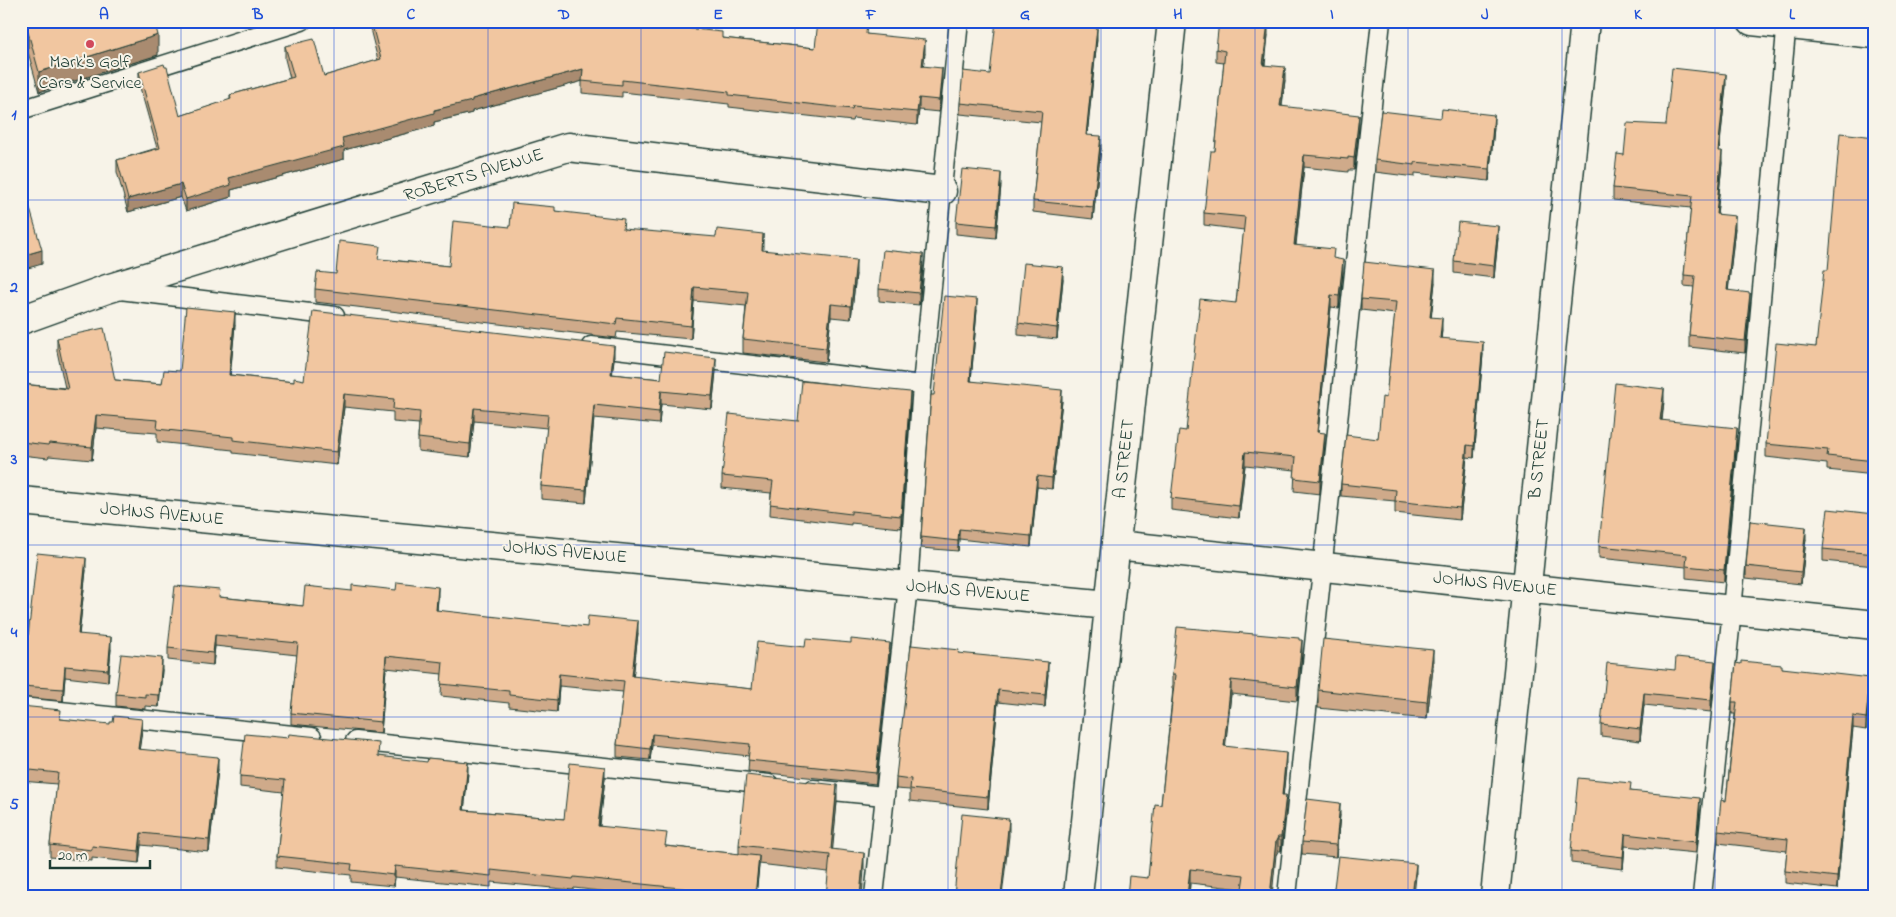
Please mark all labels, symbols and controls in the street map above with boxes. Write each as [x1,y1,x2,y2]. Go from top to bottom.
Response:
text: A [99,3,109,27]
text: B [252,3,264,27]
text: C [407,3,416,27]
text: D [557,3,570,27]
text: E [713,3,723,27]
text: F [865,3,877,27]
text: G [1020,3,1030,27]
text: H [1173,3,1183,27]
text: I [1330,3,1334,27]
text: J [1481,3,1489,27]
text: K [1634,3,1643,27]
text: L [1789,3,1796,27]
marker: Mark's Golf Cars & Service [84,38,96,50]
place label: Mark's Golf Cars & Service [38,50,142,97]
text: 1 [11,103,17,127]
street label: ROBERTS AVENUE [401,142,547,210]
text: 2 [9,276,18,300]
street label: A STREET [1108,418,1142,500]
street label: B STREET [1523,418,1557,501]
text: 3 [10,448,18,472]
street label: JOHNS AVENUE [99,497,225,533]
street label: JOHNS AVENUE [502,535,628,571]
street label: JOHNS AVENUE [1432,566,1558,604]
street label: JOHNS AVENUE [905,574,1031,610]
text: 4 [10,621,18,645]
text: 5 [9,793,19,817]
scale bar [50,837,150,869]
text: 20 m [58,845,88,867]

